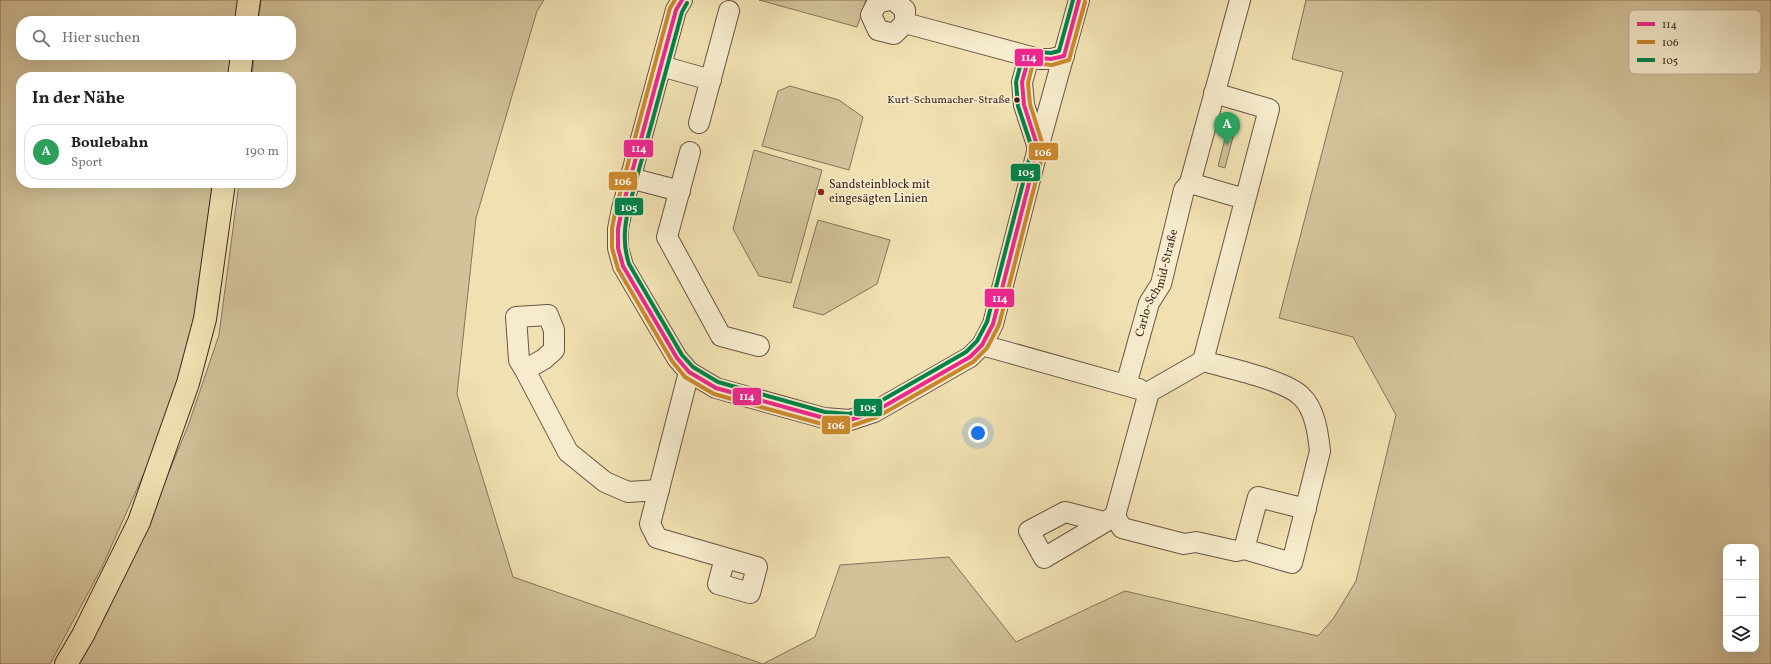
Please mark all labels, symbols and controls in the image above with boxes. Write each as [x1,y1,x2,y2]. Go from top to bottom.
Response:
legend [1629,10,1761,74]
search box [16,16,296,60]
text: 114 [1662,18,1678,33]
icon: search [30,27,52,49]
text: Hier suchen [62,28,140,49]
text: 106 [1662,36,1679,51]
line badge: 114 [1014,48,1044,67]
text: 114 [1021,51,1037,66]
text: 105 [1662,54,1678,69]
text: In der Nähe [32,87,125,110]
place label: Kurt-Schumacher-Straße [887,93,1010,108]
marker: Kurt-Schumacher-Straße [1012,95,1022,105]
pin: A [1214,112,1240,145]
text: Boulebahn [71,133,148,154]
line badge: 114 [623,139,654,158]
text: 114 [631,142,647,157]
line badge: 106 [1028,142,1059,161]
text: A [41,143,51,161]
text: 190 m [245,143,279,161]
text: 106 [1034,146,1052,161]
text: Sport [71,154,103,172]
line badge: 105 [1010,163,1041,182]
text: 105 [1018,166,1034,181]
line badge: 106 [608,171,638,191]
text: 106 [614,175,632,190]
place label: Sandsteinblock mit eingesägten Linien [829,177,930,207]
marker: Sandsteinblock mit eingesägten Linien [816,187,826,197]
line badge: 105 [614,197,644,216]
text: 105 [621,201,637,216]
street label: Carlo-Schmid-Straße [1132,227,1182,339]
line badge: 114 [984,288,1015,308]
text: 114 [992,292,1008,307]
line badge: 114 [732,387,762,406]
text: 114 [739,390,755,405]
line badge: 105 [853,398,883,417]
text: 105 [860,401,876,416]
line badge: 106 [821,415,851,435]
text: 106 [827,419,845,434]
your location [968,423,988,443]
map controls [1723,544,1759,652]
button: + [1723,544,1759,580]
button: − [1723,580,1759,616]
button: layers [1723,616,1759,652]

